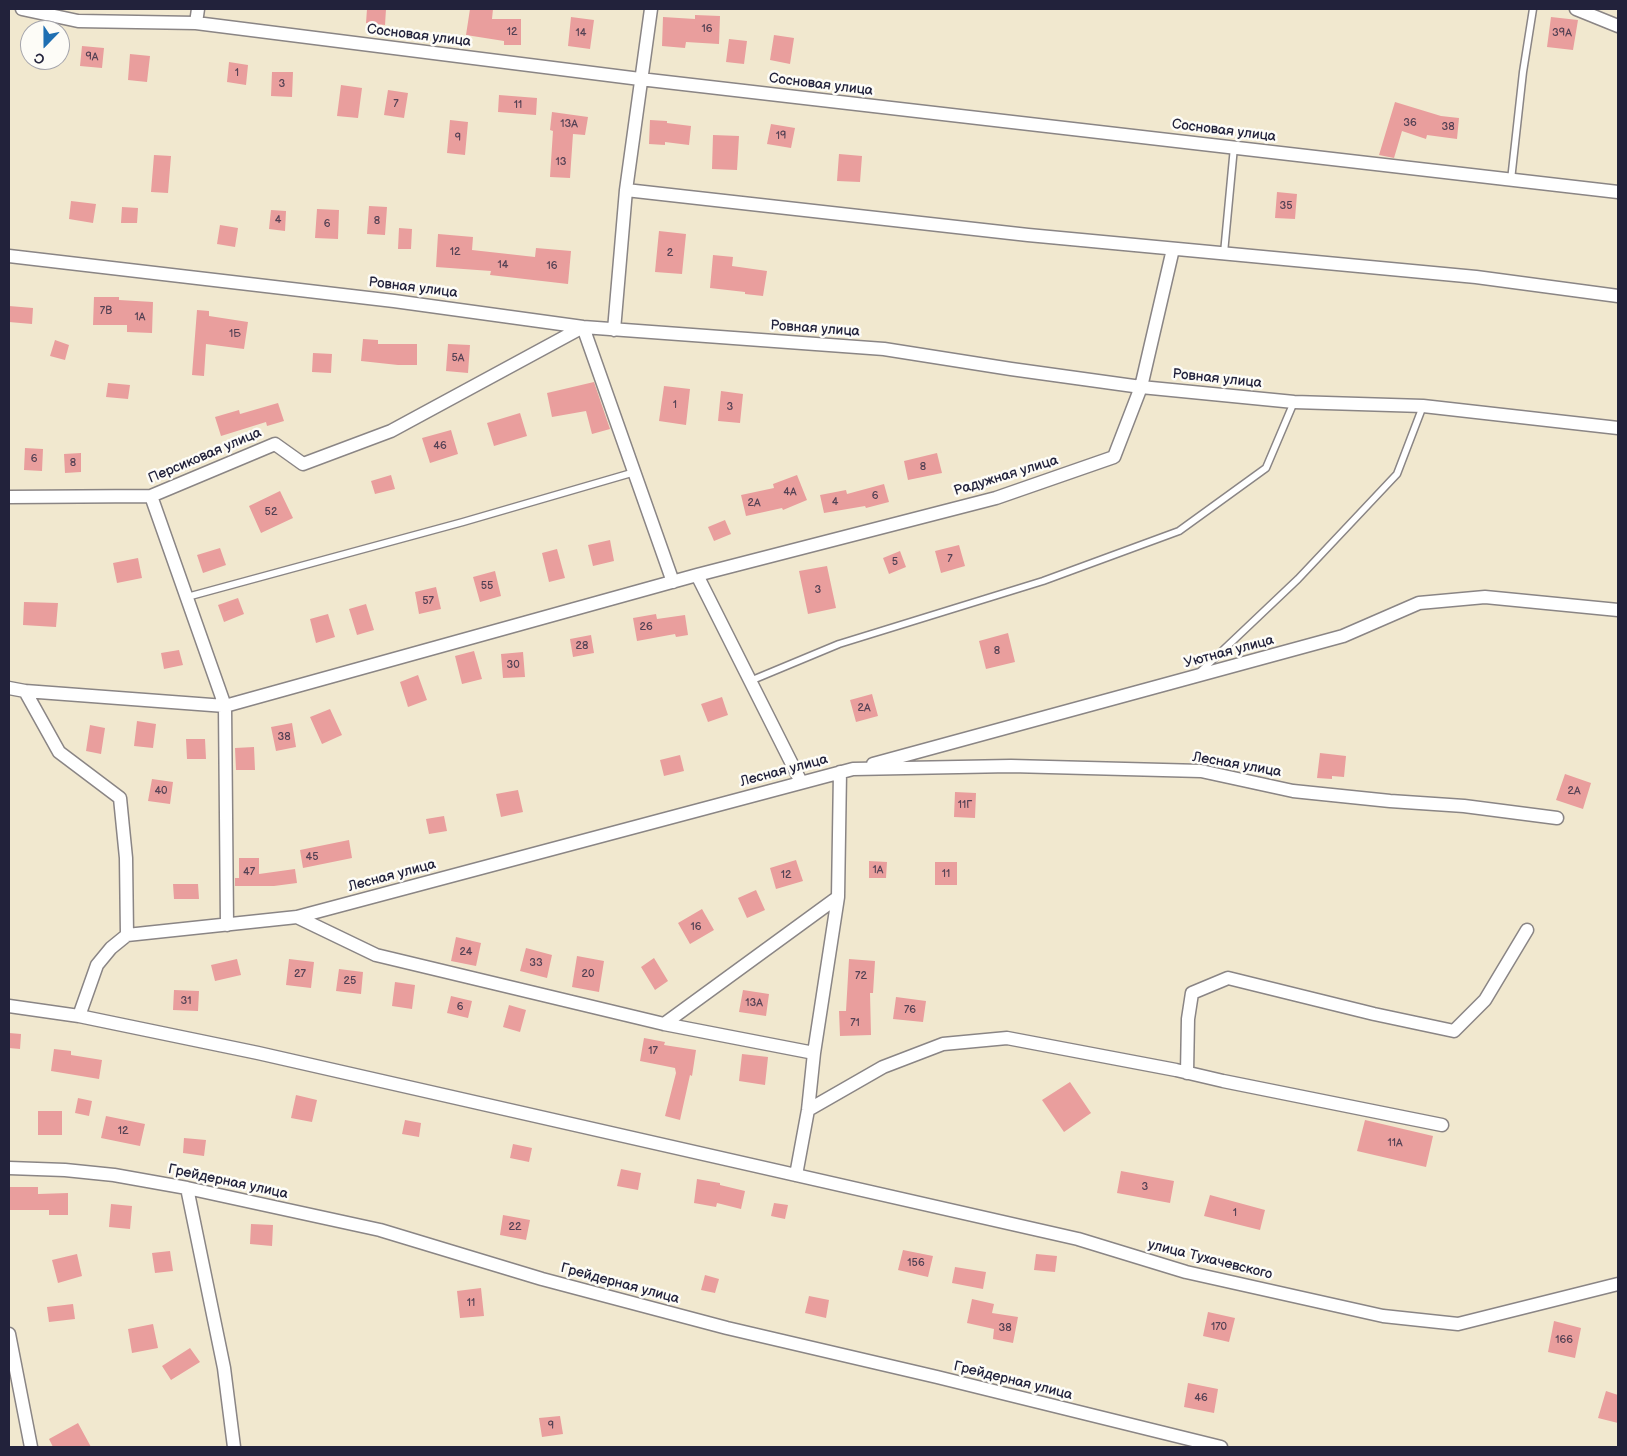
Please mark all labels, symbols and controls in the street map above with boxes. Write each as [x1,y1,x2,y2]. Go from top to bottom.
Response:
north arrow [20,20,70,70]
street label: Сосновая улица [366,21,472,51]
house number: 16 [702,22,712,36]
house number: 12 [507,25,517,39]
house number: 14 [576,26,586,40]
house number: 39А [1552,26,1572,40]
text: С [32,49,47,68]
house number: 9А [85,50,99,64]
house number: 1 [235,66,239,80]
street label: Сосновая улица [768,70,874,100]
house number: 3 [279,77,285,91]
house number: 7 [393,97,399,111]
house number: 11 [514,98,522,112]
street label: Сосновая улица [1171,116,1277,146]
house number: 36 [1403,116,1417,130]
house number: 13А [560,117,578,131]
house number: 38 [1441,120,1455,134]
house number: 19 [776,129,786,143]
house number: 9 [455,131,461,145]
house number: 13 [555,155,567,169]
house number: 35 [1279,199,1293,213]
house number: 4 [275,213,281,227]
house number: 8 [374,214,380,228]
house number: 6 [324,217,330,231]
house number: 12 [450,245,460,259]
house number: 2 [667,246,673,260]
house number: 14 [498,258,508,272]
house number: 16 [547,259,557,273]
street label: Ровная улица [367,274,459,302]
house number: 7В [100,304,112,318]
house number: 1А [135,310,145,324]
street label: Ровная улица [770,317,860,341]
house number: 1Б [229,327,241,341]
house number: 5А [452,351,464,365]
street label: Ровная улица [1171,366,1263,392]
house number: 1 [673,398,677,412]
house number: 3 [727,400,733,414]
street label: Персиковая улица [146,425,264,487]
house number: 46 [433,439,447,453]
house number: 6 [31,452,37,466]
street label: Радужная улица [952,452,1060,500]
house number: 8 [70,456,76,470]
house number: 8 [920,460,926,474]
house number: 4А [783,485,797,499]
house number: 6 [872,489,878,503]
house number: 4 [832,495,838,509]
house number: 2А [747,496,761,510]
house number: 52 [265,505,277,519]
house number: 7 [947,552,953,566]
house number: 5 [892,555,898,569]
house number: 55 [481,579,493,593]
house number: 3 [815,583,821,597]
house number: 57 [422,594,434,608]
house number: 26 [639,620,653,634]
street label: Уютная улица [1182,632,1276,672]
house number: 28 [576,639,588,653]
house number: 8 [994,644,1000,658]
house number: 30 [506,658,520,672]
house number: 2А [857,701,871,715]
house number: 38 [277,730,291,744]
street label: Лесная улица [1191,749,1283,781]
street label: Лесная улица [738,751,830,791]
house number: 40 [154,784,168,798]
house number: 2А [1567,784,1581,798]
house number: 11Г [958,798,972,812]
house number: 45 [305,850,319,864]
street label: Лесная улица [346,856,438,896]
house number: 1А [873,863,883,877]
house number: 47 [243,865,255,879]
house number: 11 [942,867,950,881]
house number: 12 [781,868,791,882]
house number: 16 [691,920,701,934]
house number: 24 [459,945,473,959]
house number: 33 [529,956,543,970]
house number: 27 [294,967,306,981]
house number: 20 [582,967,594,981]
house number: 72 [855,969,867,983]
house number: 25 [344,974,356,988]
house number: 31 [180,994,192,1008]
house number: 13А [745,996,763,1010]
house number: 6 [457,1000,463,1014]
house number: 76 [904,1003,916,1017]
house number: 71 [850,1016,860,1030]
house number: 17 [648,1044,658,1058]
house number: 12 [118,1124,128,1138]
house number: 11А [1387,1136,1403,1150]
street label: Грейдерная улица [167,1161,289,1203]
house number: 3 [1142,1180,1148,1194]
house number: 1 [1233,1206,1237,1220]
house number: 22 [509,1220,521,1234]
street label: улица Тухачевского [1146,1236,1274,1284]
house number: 156 [907,1256,925,1270]
street label: Грейдерная улица [559,1260,681,1308]
house number: 11 [467,1296,475,1310]
house number: 170 [1211,1320,1227,1334]
house number: 38 [998,1321,1012,1335]
house number: 166 [1555,1333,1573,1347]
street label: Грейдерная улица [952,1358,1074,1404]
house number: 46 [1194,1391,1208,1405]
house number: 9 [548,1419,554,1433]

